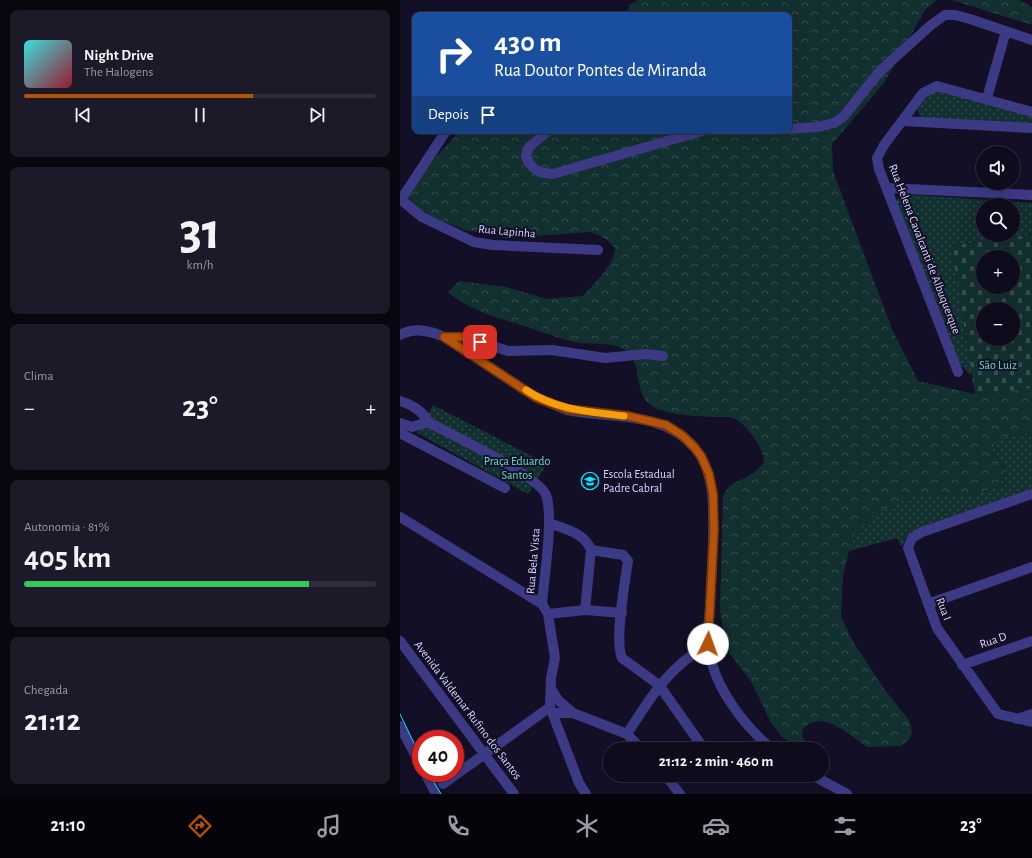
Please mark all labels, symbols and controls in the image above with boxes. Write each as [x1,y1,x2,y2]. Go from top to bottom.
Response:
icon: right [428,28,480,80]
text: 430 m [494,29,562,57]
text: Night Drive [84,48,154,63]
text: Rua Doutor Pontes de Miranda [494,62,707,80]
text: The Halogens [84,66,153,79]
icon: previous [72,104,94,126]
icon: pause [189,104,211,126]
icon: next [306,104,328,126]
icon: arrive [477,104,499,126]
text: Depois [428,107,469,122]
map controls [976,146,1020,346]
button: sound [976,146,1020,190]
street label: Rua Helena Cavalcanti de Albuquerque [887,162,963,336]
button: search [976,198,1020,242]
text: 31 [179,206,221,258]
street label: Rua Lapinha [478,223,537,240]
button: + [976,250,1020,294]
text: km/h [187,259,213,272]
button: − [976,302,1020,346]
pin [463,325,497,359]
icon: arrive [469,331,491,353]
park label: São Luiz [979,359,1017,371]
text: Clima [24,370,54,383]
text: 23° [182,392,218,422]
text: − [24,397,35,419]
text: + [365,397,376,419]
park label: Praça Eduardo Santos [484,455,550,481]
place label: Escola Estadual Padre Cabral [603,468,675,494]
school or university icon: Escola Estadual Padre Cabral [580,471,600,491]
text: Autonomia · 81% [24,521,109,534]
street label: Rua Bela Vista [524,527,542,594]
text: 405 km [24,543,111,573]
street label: Rua I [934,596,954,622]
position arrow [687,623,729,665]
street label: Rua D [978,630,1008,650]
street label: Avenida Valdemar Rufino dos Santos [412,639,524,781]
text: Chegada [24,684,68,697]
text: 21:12 [24,706,81,736]
speed limit sign: 40 [412,730,464,782]
text: 21:12 · 2 min · 460 m [659,754,773,769]
icon: directions [186,812,214,840]
icon: music [315,812,343,840]
icon: phone [444,812,472,840]
icon: climate [573,812,601,840]
icon: car [702,812,730,840]
icon: filters [831,812,859,840]
text: 21:10 [50,817,85,835]
text: 23° [960,817,982,835]

